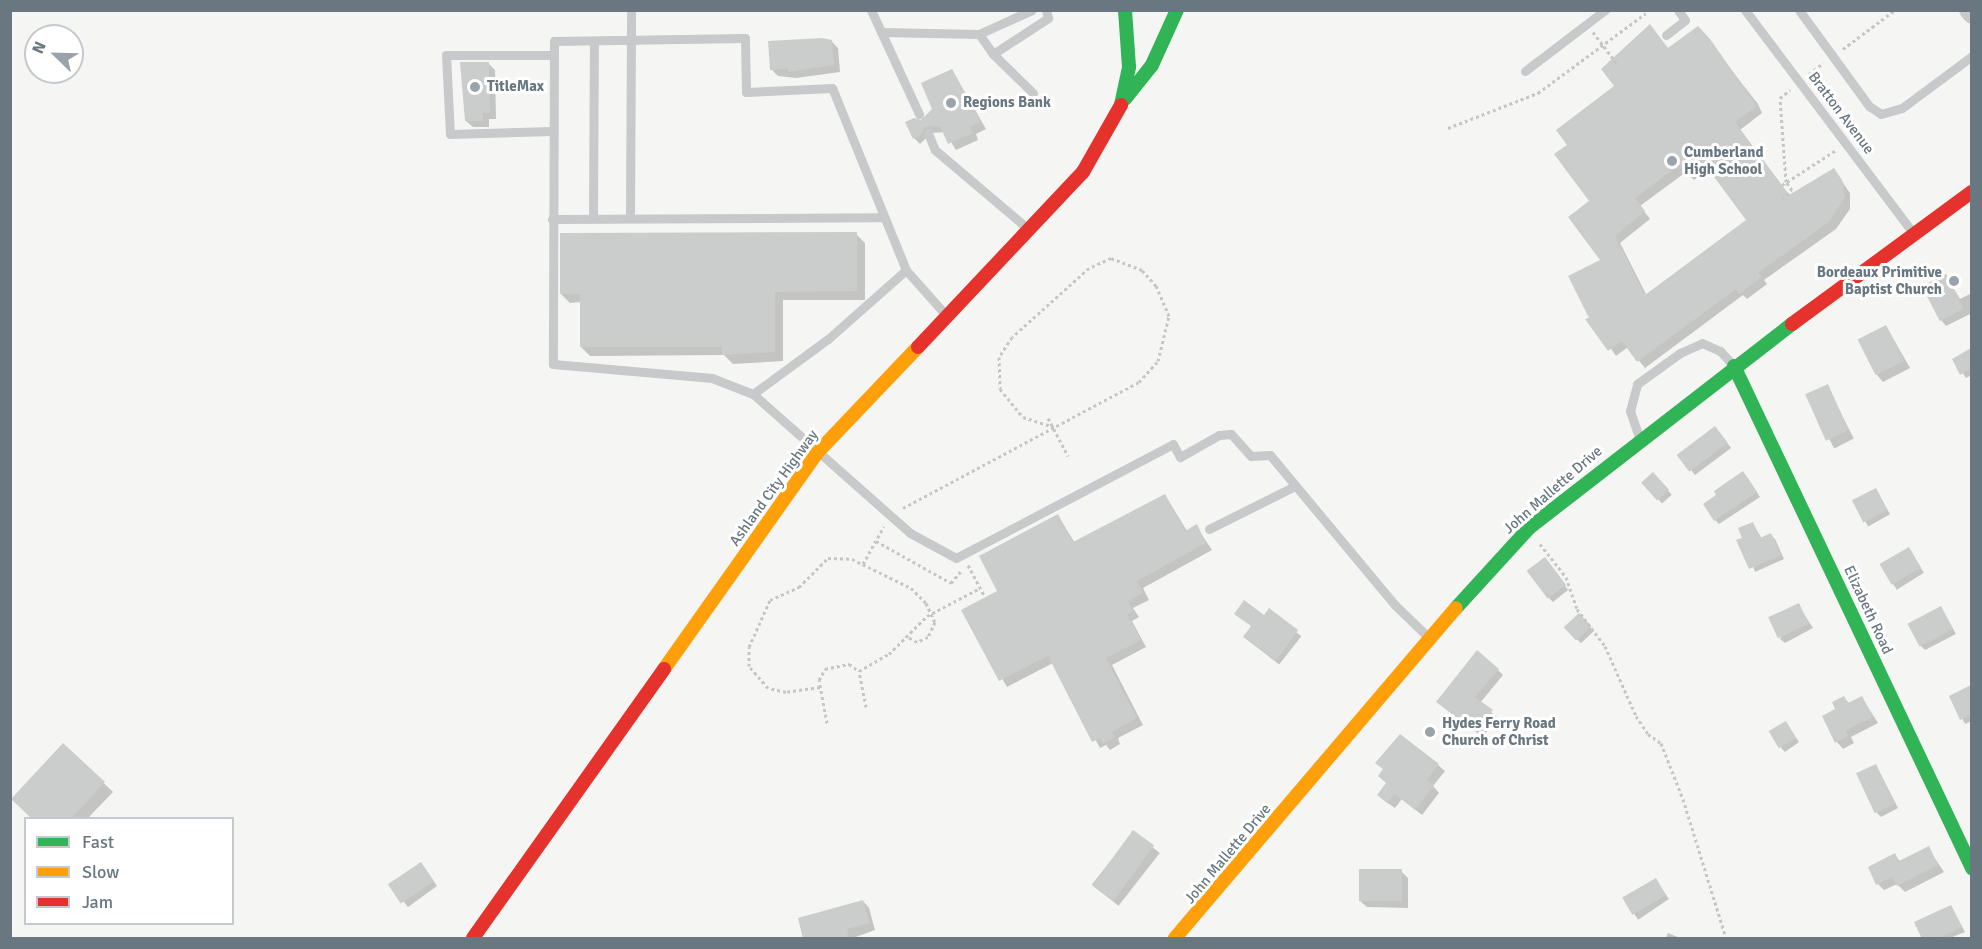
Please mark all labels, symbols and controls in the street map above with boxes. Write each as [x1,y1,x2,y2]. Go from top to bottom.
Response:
north arrow [24,24,84,84]
text: N [28,39,51,57]
street label: Bratton Avenue [1804,68,1878,158]
place label: TitleMax [487,78,544,96]
marker: TitleMax [468,80,482,94]
place label: Regions Bank [963,94,1051,112]
marker: Regions Bank [944,96,958,110]
place label: Cumberland High School [1684,143,1764,178]
marker: Cumberland High School [1665,154,1679,168]
place label: Bordeaux Primitive Baptist Church [1817,263,1942,298]
marker: Bordeaux Primitive Baptist Church [1947,274,1961,288]
street label: Ashland City Highway [726,426,822,550]
street label: John Mallette Drive [1500,442,1606,538]
street label: Elizabeth Road [1840,563,1896,657]
place label: Hydes Ferry Road Church of Christ [1442,714,1556,749]
marker: Hydes Ferry Road Church of Christ [1423,725,1437,739]
street label: John Mallette Drive [1181,800,1275,908]
legend [24,817,234,925]
text: Fast [82,831,114,853]
text: Slow [82,861,119,883]
text: Jam [82,891,113,913]

